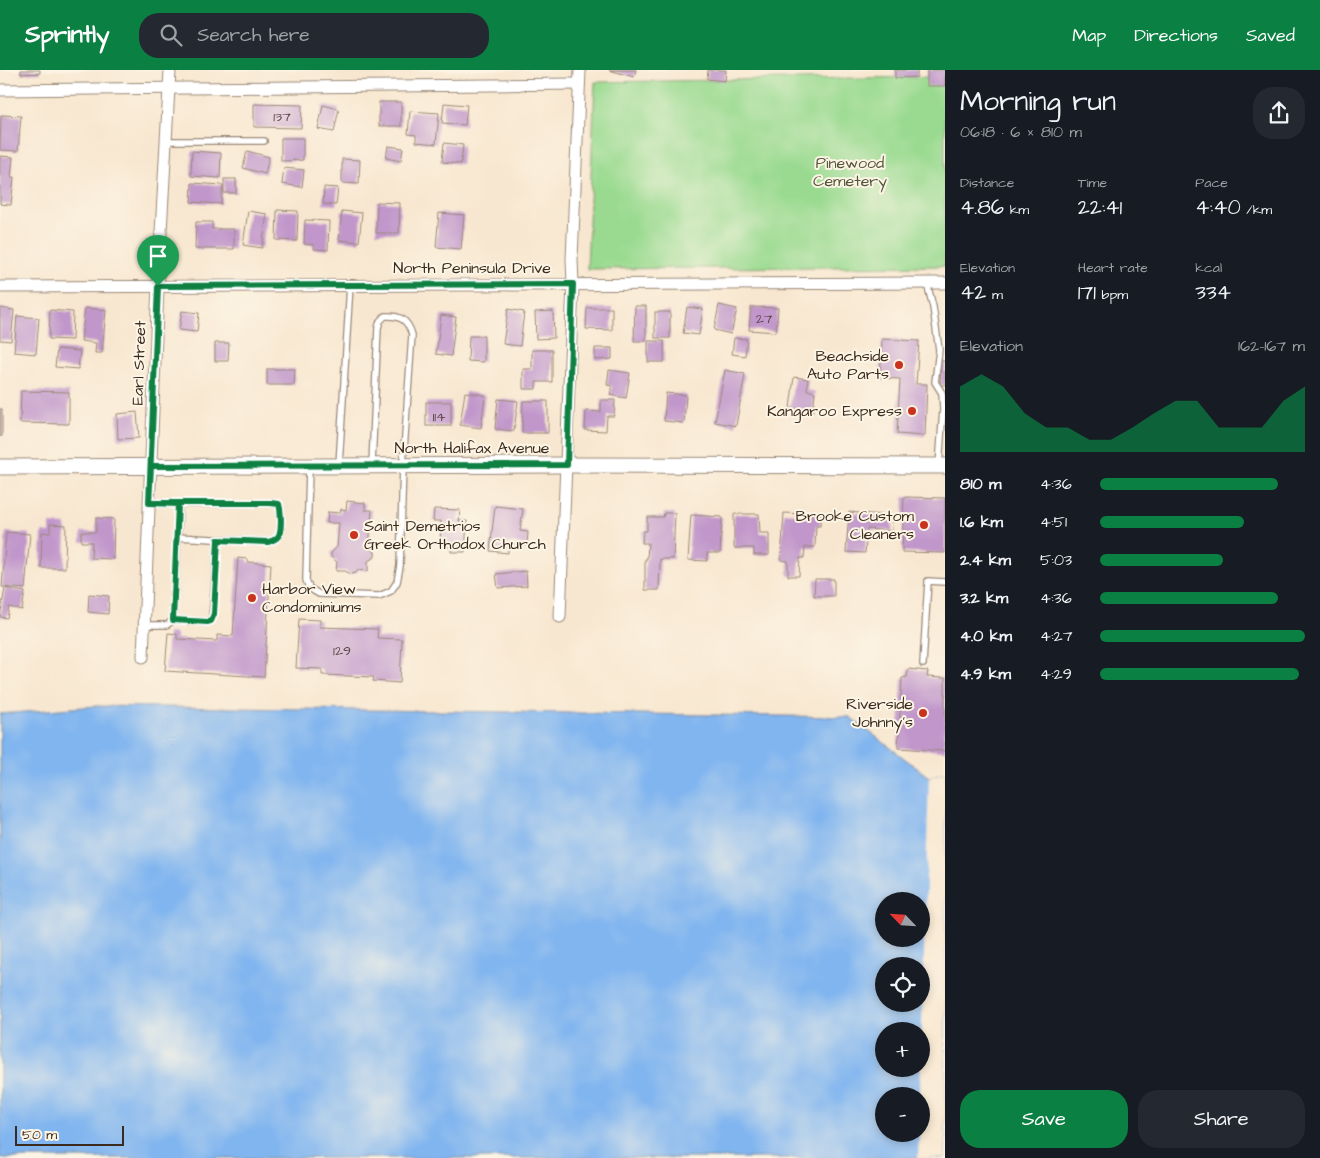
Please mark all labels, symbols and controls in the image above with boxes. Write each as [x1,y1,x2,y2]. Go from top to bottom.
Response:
search box [139,13,489,58]
text: Sprintly [25,18,109,52]
icon: search [157,21,185,49]
text: Search here [197,22,309,49]
text: Map [1072,23,1106,48]
text: Directions [1134,23,1218,48]
text: Saved [1246,23,1295,48]
text: Morning run [960,82,1116,121]
button: share [1253,87,1305,139]
house number: 137 [273,107,291,127]
text: 06:18 · 6 × 810 m [960,121,1082,143]
park label: Pinewood Cemetery [813,152,887,193]
text: Distance [960,173,1014,193]
text: Time [1078,173,1107,193]
text: Pace [1195,173,1228,193]
text: 4.86 [960,193,1004,222]
text: 22:41 [1078,193,1122,222]
text: 4:40 [1195,193,1241,222]
text: km [1004,200,1029,220]
text: /km [1241,200,1272,220]
pin [137,235,179,286]
icon: arrive [144,242,172,270]
street label: North Peninsula Drive [393,257,551,279]
text: Elevation [960,258,1015,278]
text: Heart rate [1078,258,1148,278]
text: kcal [1195,258,1222,278]
text: 42 [960,278,986,307]
text: 171 [1078,278,1096,307]
text: 334 [1195,278,1231,307]
text: m [986,285,1003,305]
text: bpm [1096,285,1128,305]
house number: 27 [756,309,773,329]
street label: Earl Street [127,320,151,406]
text: Elevation [960,335,1023,357]
text: 162–167 m [1238,335,1305,357]
place label: Beachside Auto Parts [807,345,889,385]
marker: Beachside Auto Parts [893,359,905,371]
place label: Kangaroo Express [767,400,902,423]
marker: Kangaroo Express [906,405,918,417]
house number: 114 [432,407,446,427]
street label: North Halifax Avenue [395,437,550,459]
text: 810 m [960,473,1001,495]
text: 4:36 [1040,473,1072,495]
place label: Brooke Custom Cleaners [796,505,915,545]
text: 1.6 km [960,511,1003,533]
text: 4:51 [1040,511,1067,533]
place label: Saint Demetrios Greek Orthodox Church [364,515,546,555]
marker: Brooke Custom Cleaners [918,519,930,531]
marker: Saint Demetrios Greek Orthodox Church [348,529,360,541]
text: 2.4 km [960,549,1011,571]
text: 5:03 [1040,549,1072,571]
place label: Harbor View Condominiums [262,578,361,618]
text: 3.2 km [960,587,1008,609]
text: 4:36 [1040,587,1072,609]
marker: Harbor View Condominiums [246,592,258,604]
text: 4.0 km [960,625,1012,647]
text: 4:27 [1040,625,1073,647]
house number: 129 [333,641,351,661]
text: 4.9 km [960,663,1011,685]
text: 4:29 [1040,663,1072,685]
place label: Riverside Johnny's [846,693,913,734]
marker: Riverside Johnny's [917,707,929,719]
north arrow [875,892,930,948]
map controls [875,892,930,1142]
button: locate [875,957,930,1012]
button: + [875,1022,930,1077]
button: − [875,1087,930,1142]
button: Save [960,1090,1128,1148]
button: Share [1138,1090,1305,1148]
scale bar [15,1123,124,1146]
text: 50 m [22,1125,57,1145]

